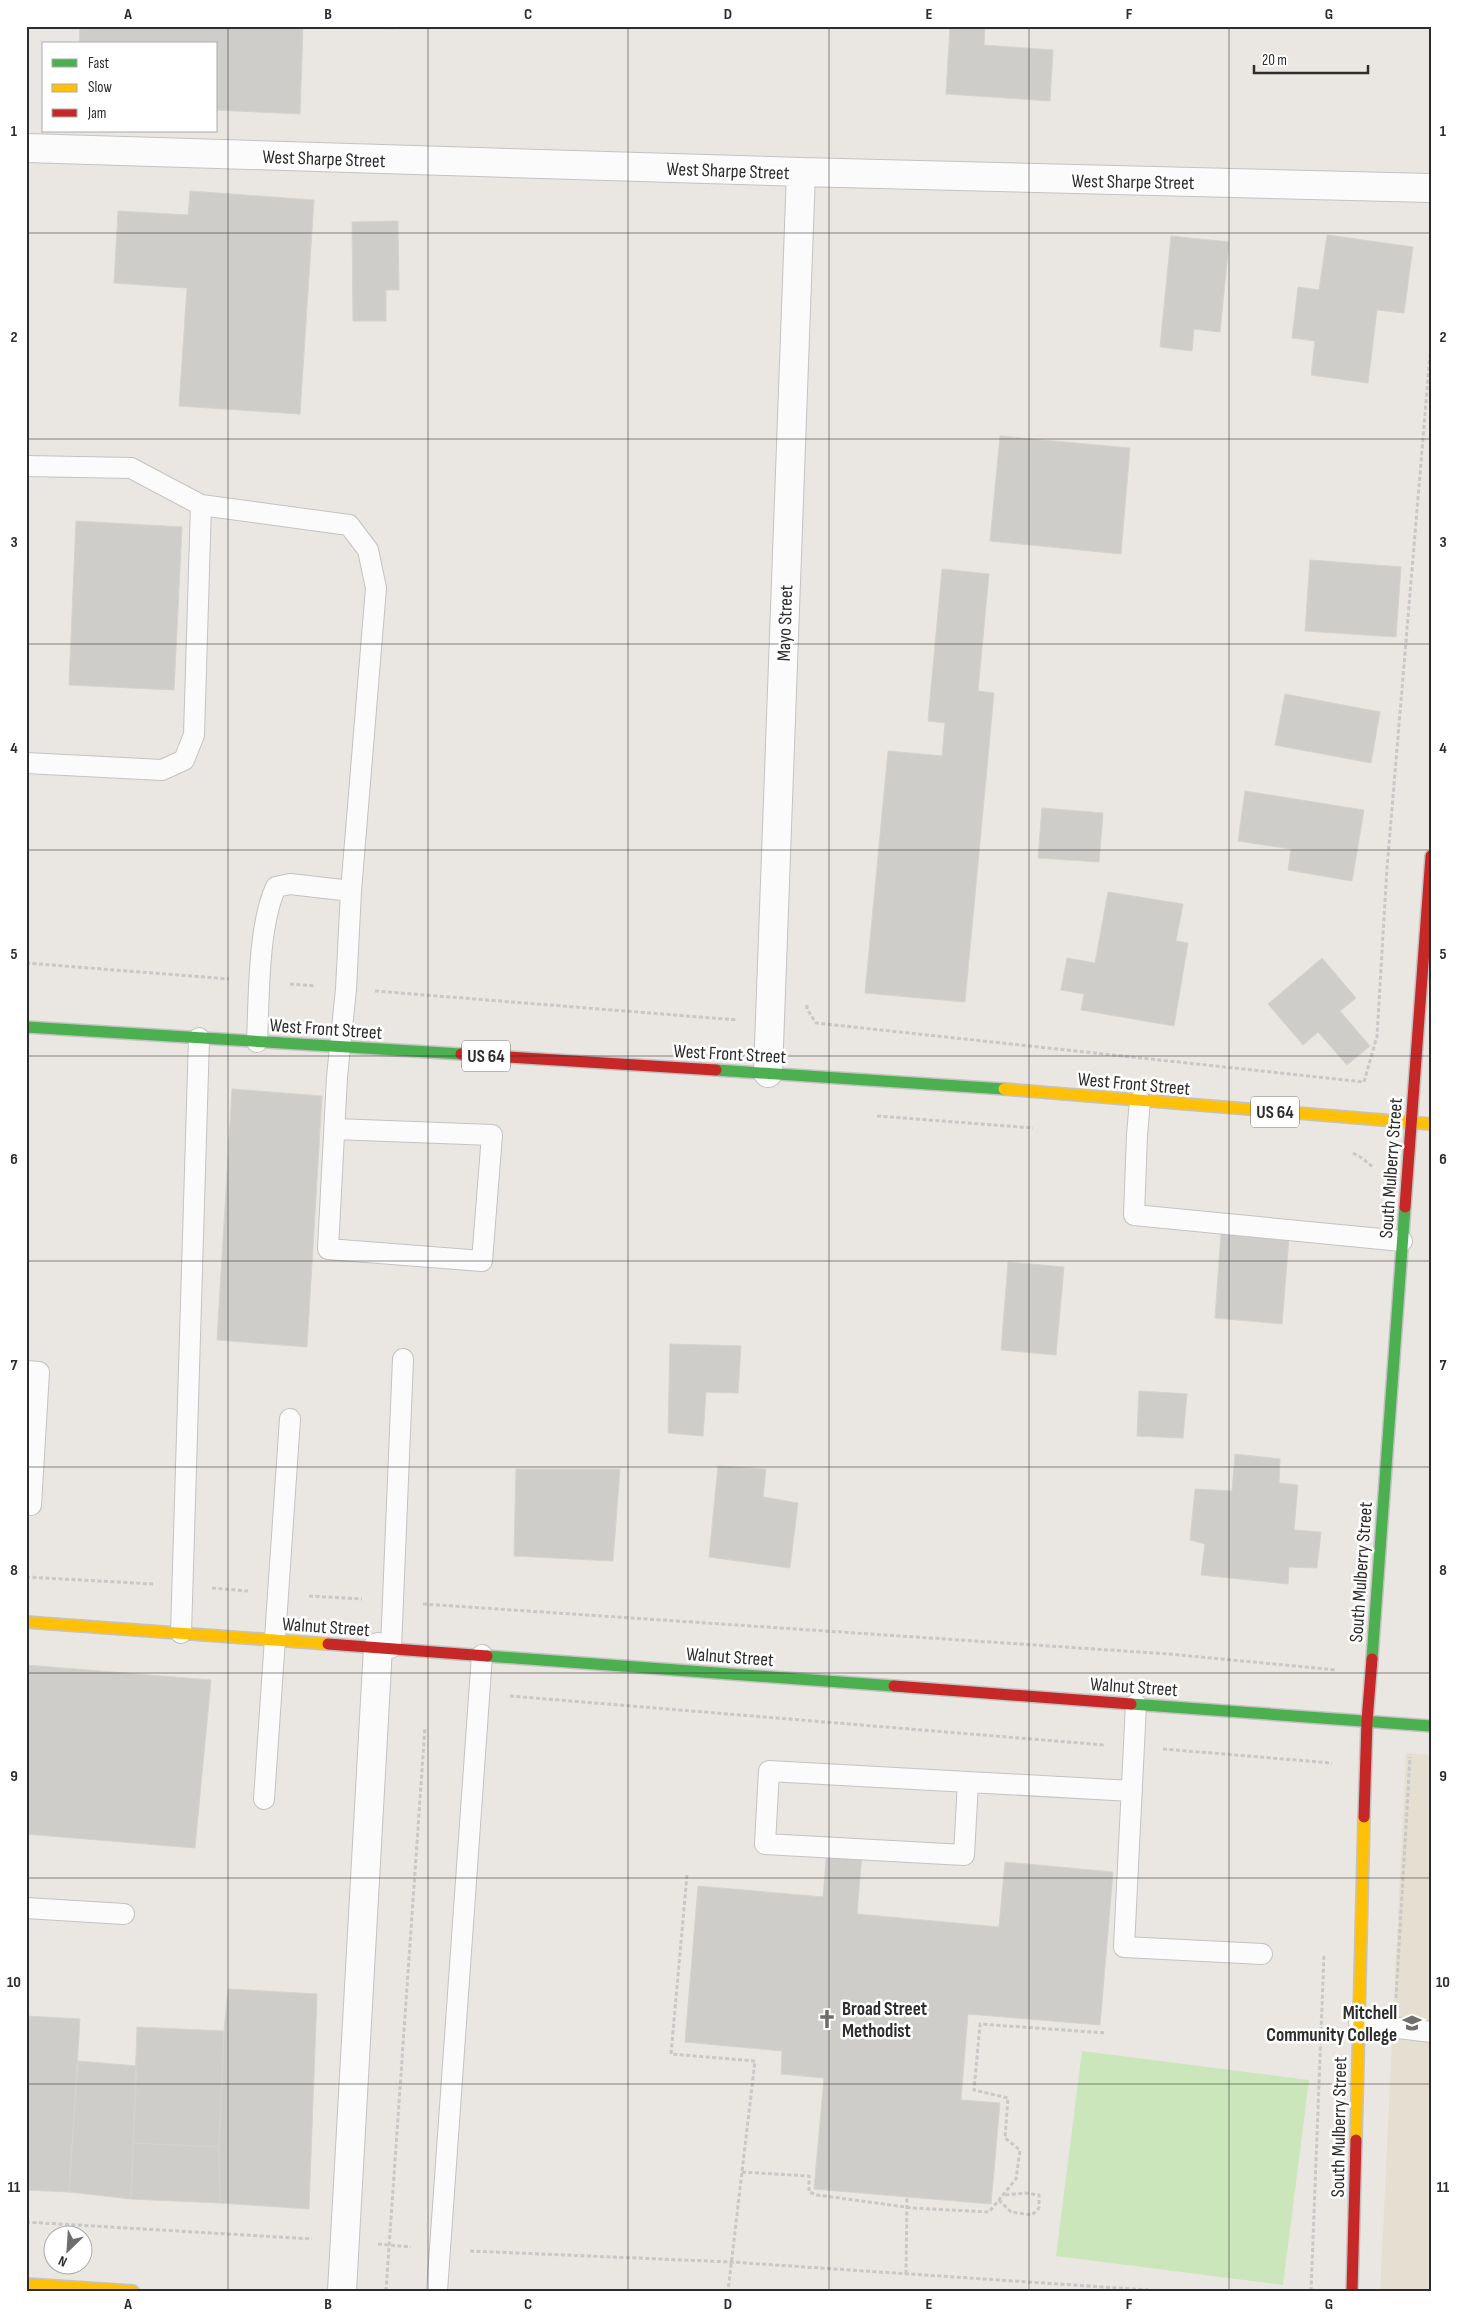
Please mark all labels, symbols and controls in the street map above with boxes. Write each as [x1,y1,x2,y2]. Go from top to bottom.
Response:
text: A [123,5,132,24]
text: B [324,5,332,24]
text: C [524,5,532,24]
text: D [724,5,732,24]
text: E [926,5,933,24]
text: F [1126,5,1133,24]
text: G [1325,5,1333,24]
legend [42,42,218,132]
scale bar [1254,42,1368,74]
text: 20 m [1262,51,1287,70]
text: Fast [88,54,110,73]
text: Slow [88,78,112,97]
text: Jam [87,104,106,123]
text: 1 [11,122,18,141]
text: 1 [1440,122,1447,141]
street label: West Sharpe Street [262,146,386,173]
street label: West Sharpe Street [666,158,790,185]
street label: West Sharpe Street [1071,170,1195,195]
text: 2 [10,328,18,347]
text: 2 [1439,328,1447,347]
text: 3 [10,533,18,552]
text: 3 [1439,533,1447,552]
street label: Mayo Street [773,584,798,662]
text: 4 [10,739,18,758]
text: 4 [1439,739,1447,758]
text: 5 [10,945,18,964]
text: 5 [1439,945,1447,964]
street label: West Front Street [269,1014,383,1045]
road number: US 64 [462,1040,510,1072]
street label: West Front Street [673,1040,787,1069]
street label: West Front Street [1077,1068,1191,1101]
road number: US 64 [1251,1096,1299,1128]
street label: South Mulberry Street [1375,1097,1408,1239]
text: 6 [10,1150,18,1169]
text: 6 [1439,1150,1447,1169]
text: 7 [11,1356,18,1375]
text: 7 [1440,1356,1447,1375]
street label: South Mulberry Street [1345,1501,1378,1643]
text: 8 [10,1561,18,1580]
text: 8 [1439,1561,1447,1580]
street label: Walnut Street [281,1613,371,1642]
street label: Walnut Street [685,1643,775,1672]
street label: Walnut Street [1089,1673,1179,1702]
text: 9 [10,1767,18,1786]
text: 9 [1439,1767,1447,1786]
text: 10 [7,1973,21,1992]
text: 10 [1436,1973,1450,1992]
place label: Broad Street Methodist [842,1998,927,2043]
place label: Mitchell Community College [1266,2002,1397,2047]
church icon: Broad Street Methodist [816,2008,838,2030]
school or university icon: Mitchell Community College [1401,2012,1423,2034]
street label: South Mulberry Street [1327,2056,1352,2198]
text: 11 [8,2178,21,2197]
text: 11 [1437,2178,1450,2197]
north arrow [42,2224,92,2274]
text: N [56,2252,70,2271]
text: A [123,2295,132,2314]
text: B [324,2295,332,2314]
text: C [524,2295,532,2314]
text: D [724,2295,732,2314]
text: E [926,2295,933,2314]
text: F [1126,2295,1133,2314]
text: G [1325,2295,1333,2314]

